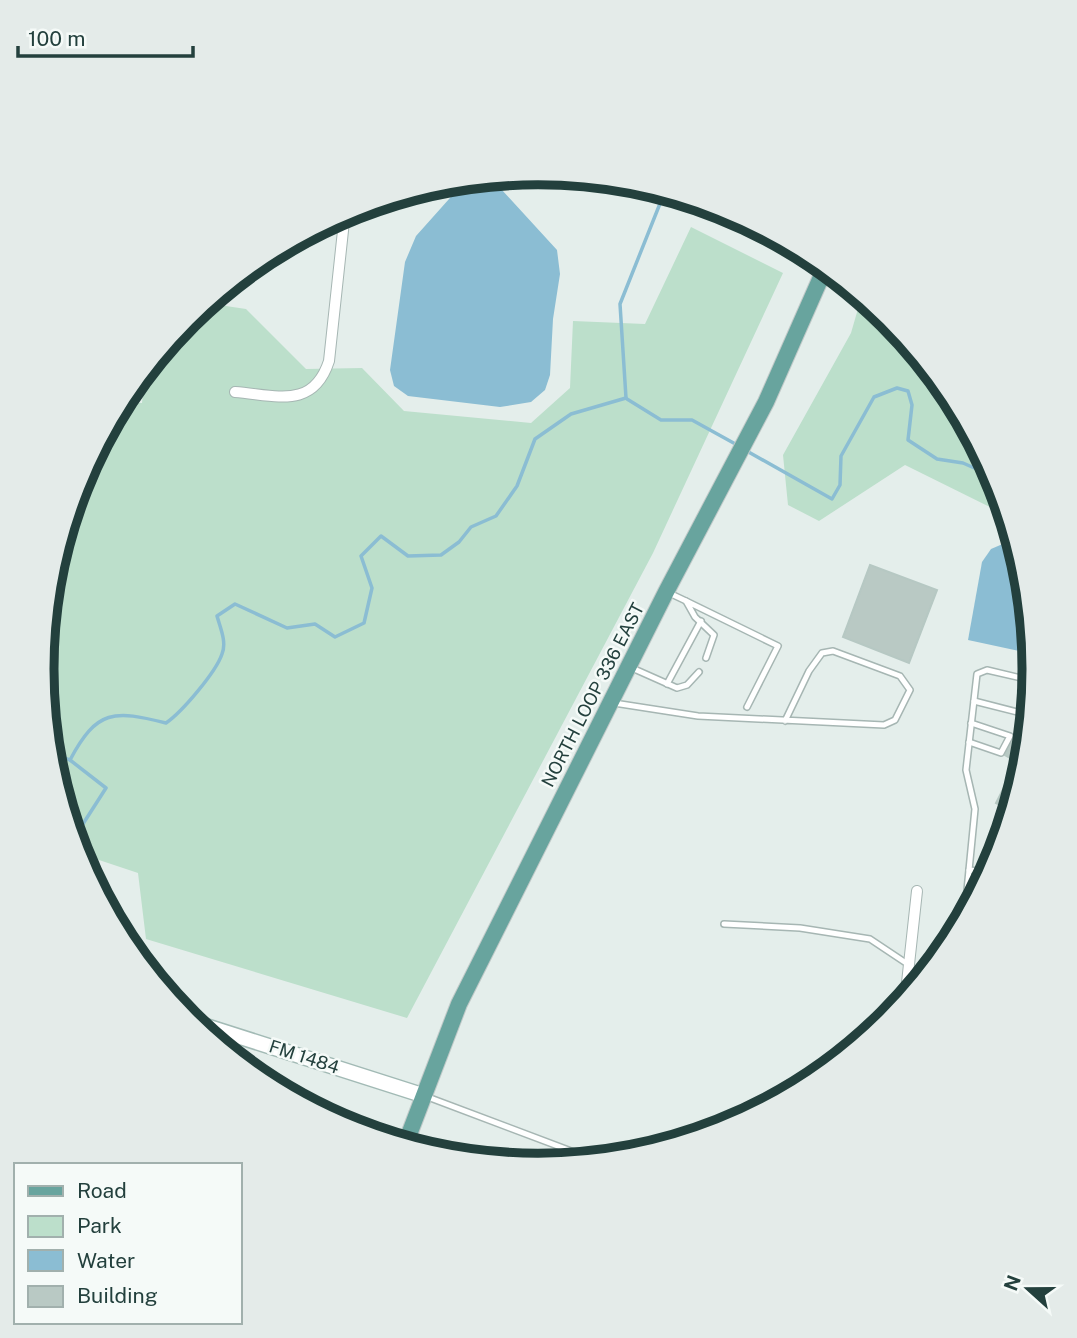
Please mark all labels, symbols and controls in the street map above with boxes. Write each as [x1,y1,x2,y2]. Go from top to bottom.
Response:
scale bar [18,14,192,58]
text: 100 m [28,26,85,51]
street label: NORTH LOOP 336 EAST [537,599,648,790]
street label: FM 1484 [266,1035,342,1078]
legend [14,1163,242,1324]
text: Road [77,1178,127,1203]
text: Park [77,1213,122,1238]
text: Water [77,1248,135,1273]
north arrow [993,1254,1063,1324]
text: N [999,1272,1025,1294]
text: Building [77,1283,158,1308]

